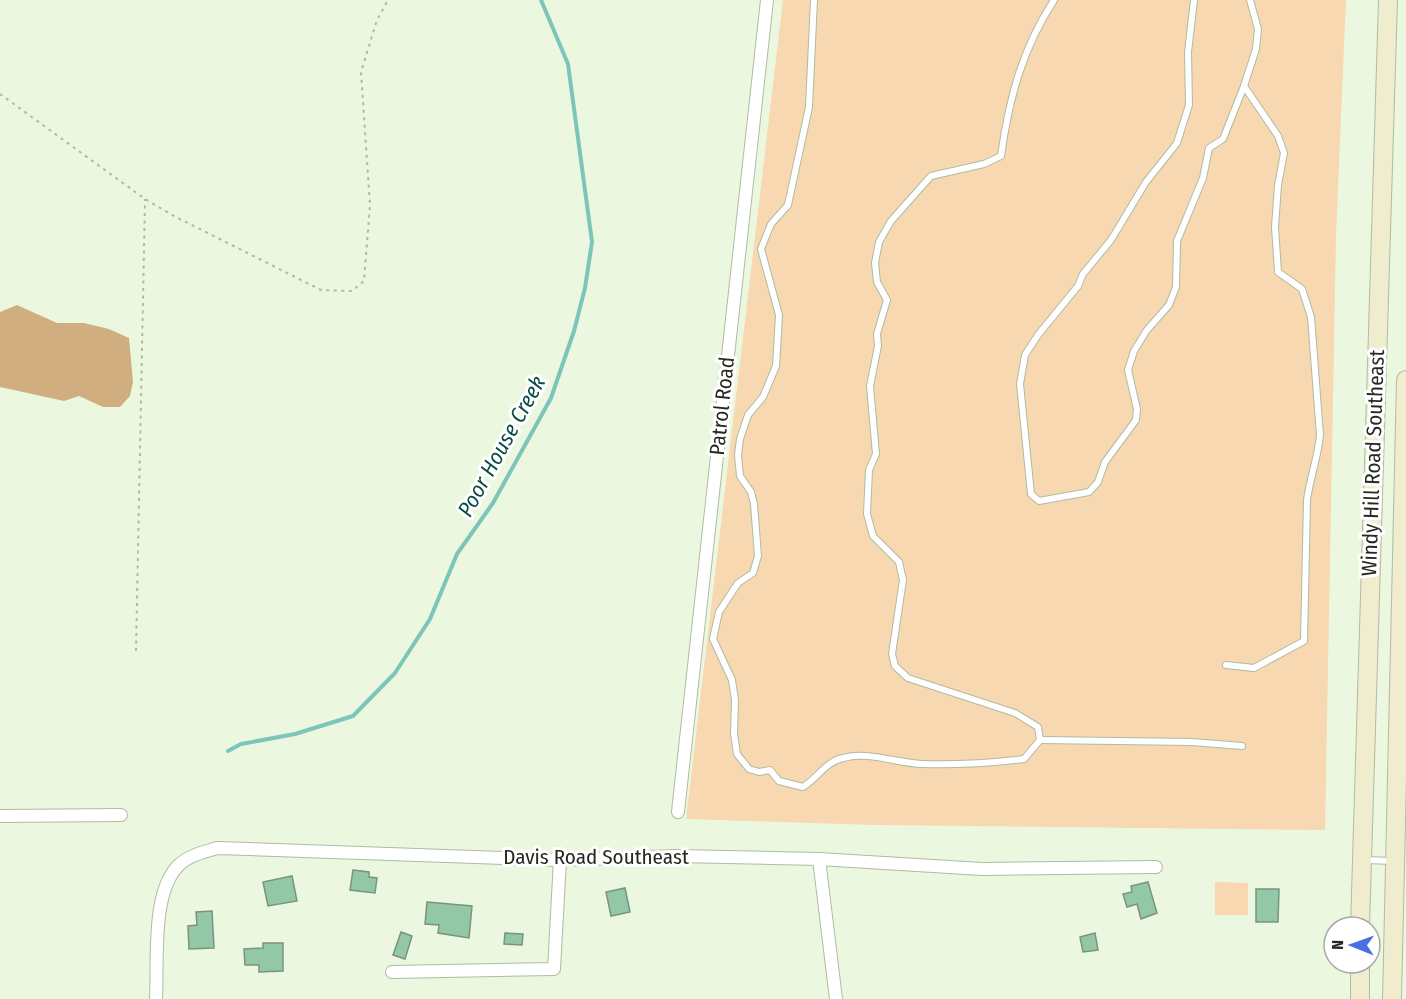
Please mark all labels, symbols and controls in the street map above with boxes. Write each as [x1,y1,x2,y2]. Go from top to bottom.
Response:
street label: Windy Hill Road Southeast [1356,349,1390,577]
street label: Patrol Road [704,355,740,457]
water label: Poor House Creek [452,371,551,521]
street label: Davis Road Southeast [503,844,689,870]
north arrow [1322,915,1382,975]
text: N [1328,940,1347,950]

